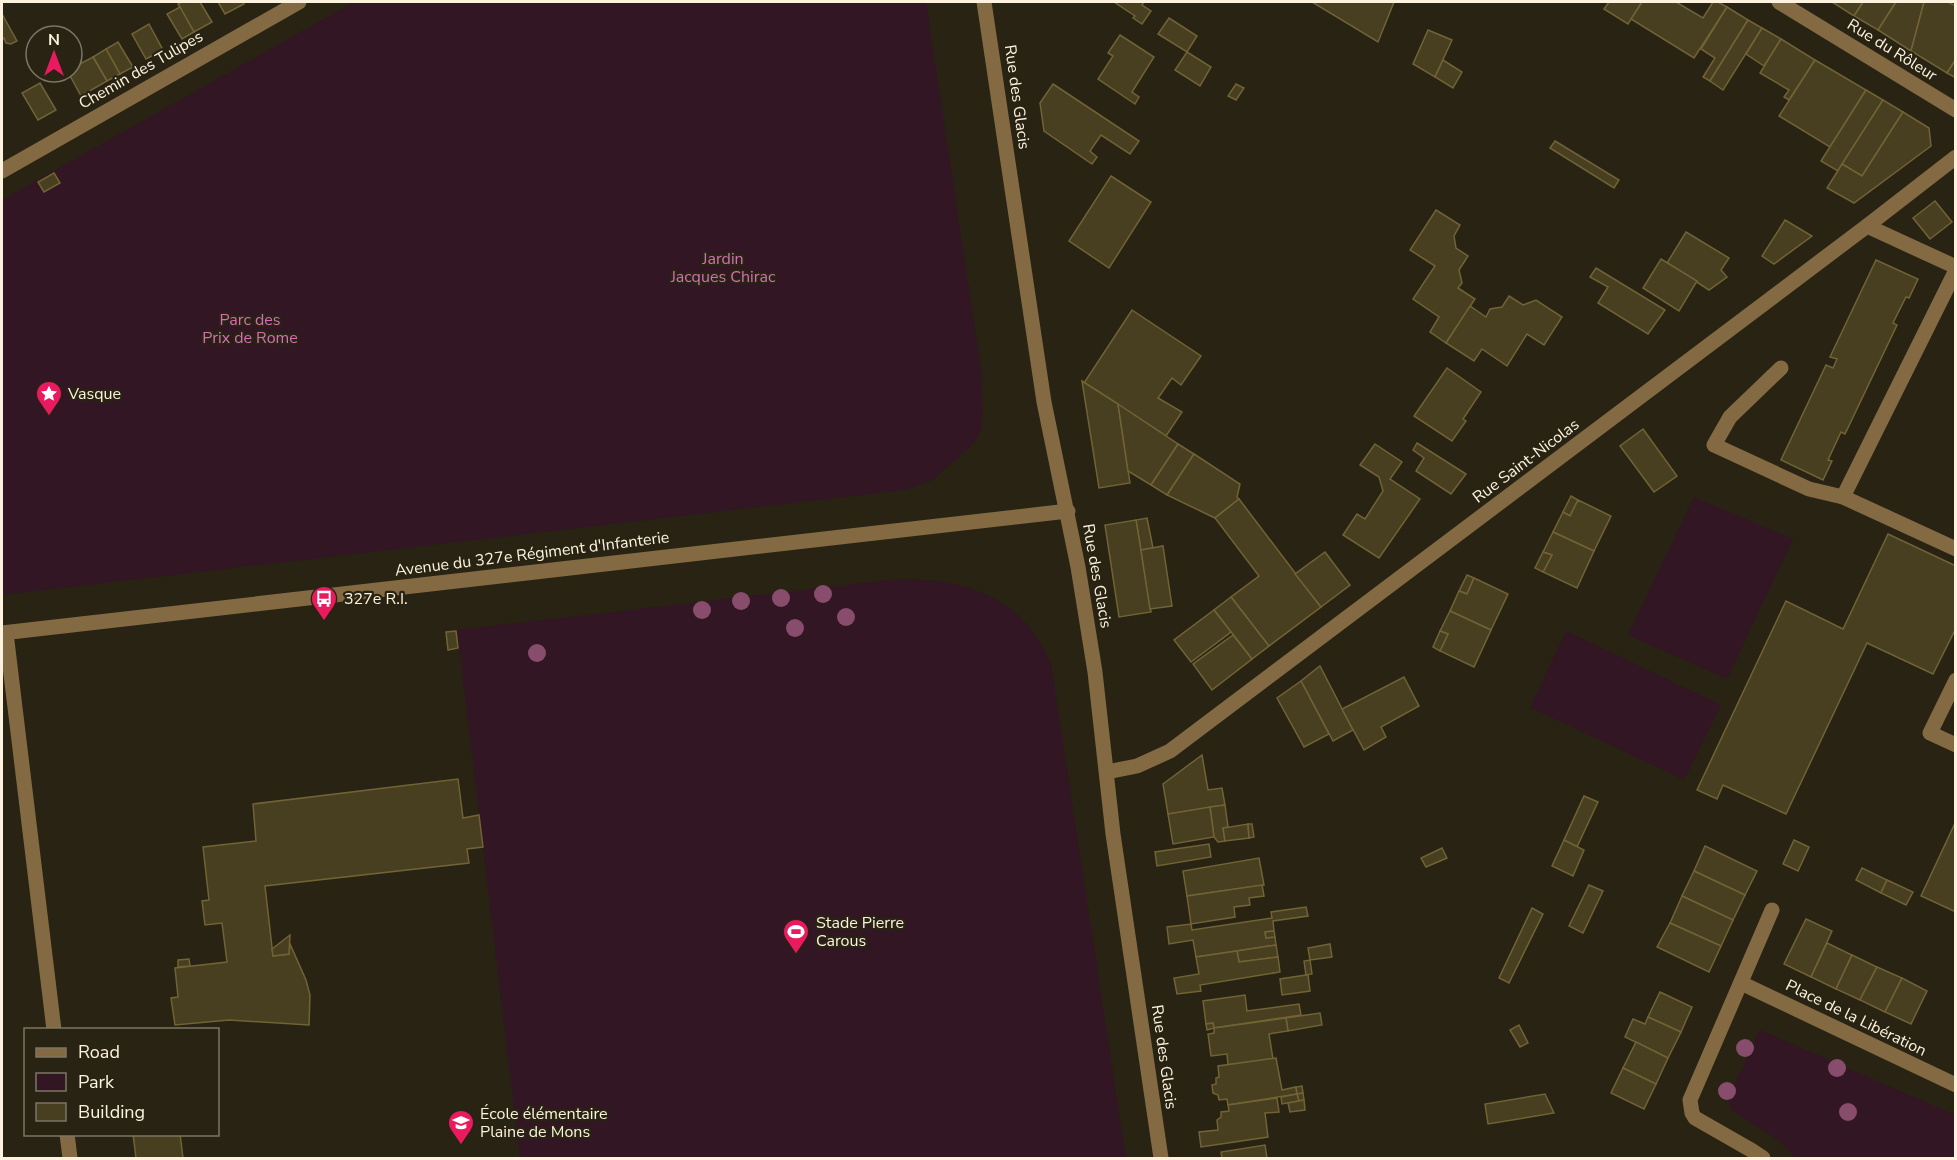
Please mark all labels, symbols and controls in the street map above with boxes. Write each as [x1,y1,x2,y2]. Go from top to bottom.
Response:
street label: Rue du Rôleur [1843,14,1941,86]
north arrow [24,24,84,84]
street label: Chemin des Tulipes [75,25,207,115]
text: N [48,29,60,51]
street label: Rue des Glacis [999,43,1035,151]
park label: Jardin Jacques Chirac [670,248,776,288]
park label: Parc des Prix de Rome [202,309,298,349]
place icon: Vasque [34,379,64,417]
place label: Vasque [67,383,121,405]
street label: Rue Saint-Nicolas [1468,414,1584,508]
street label: Rue des Glacis [1077,522,1117,630]
street label: Avenue du 327e Régiment d'Infanterie [393,526,671,582]
bus stop icon: 327e R.I. [309,584,339,622]
place label: 327e R.I. [344,588,408,610]
place label: Stade Pierre Carous [816,912,904,952]
sports icon: Stade Pierre Carous [781,917,811,955]
street label: Place de la Libération [1782,974,1930,1062]
street label: Rue des Glacis [1146,1003,1182,1111]
legend [24,1028,219,1136]
text: Road [78,1040,120,1064]
text: Park [78,1070,115,1094]
text: Building [78,1100,145,1124]
place label: École élémentaire Plaine de Mons [480,1103,608,1143]
school or university icon: École élémentaire Plaine de Mons [446,1108,476,1146]

